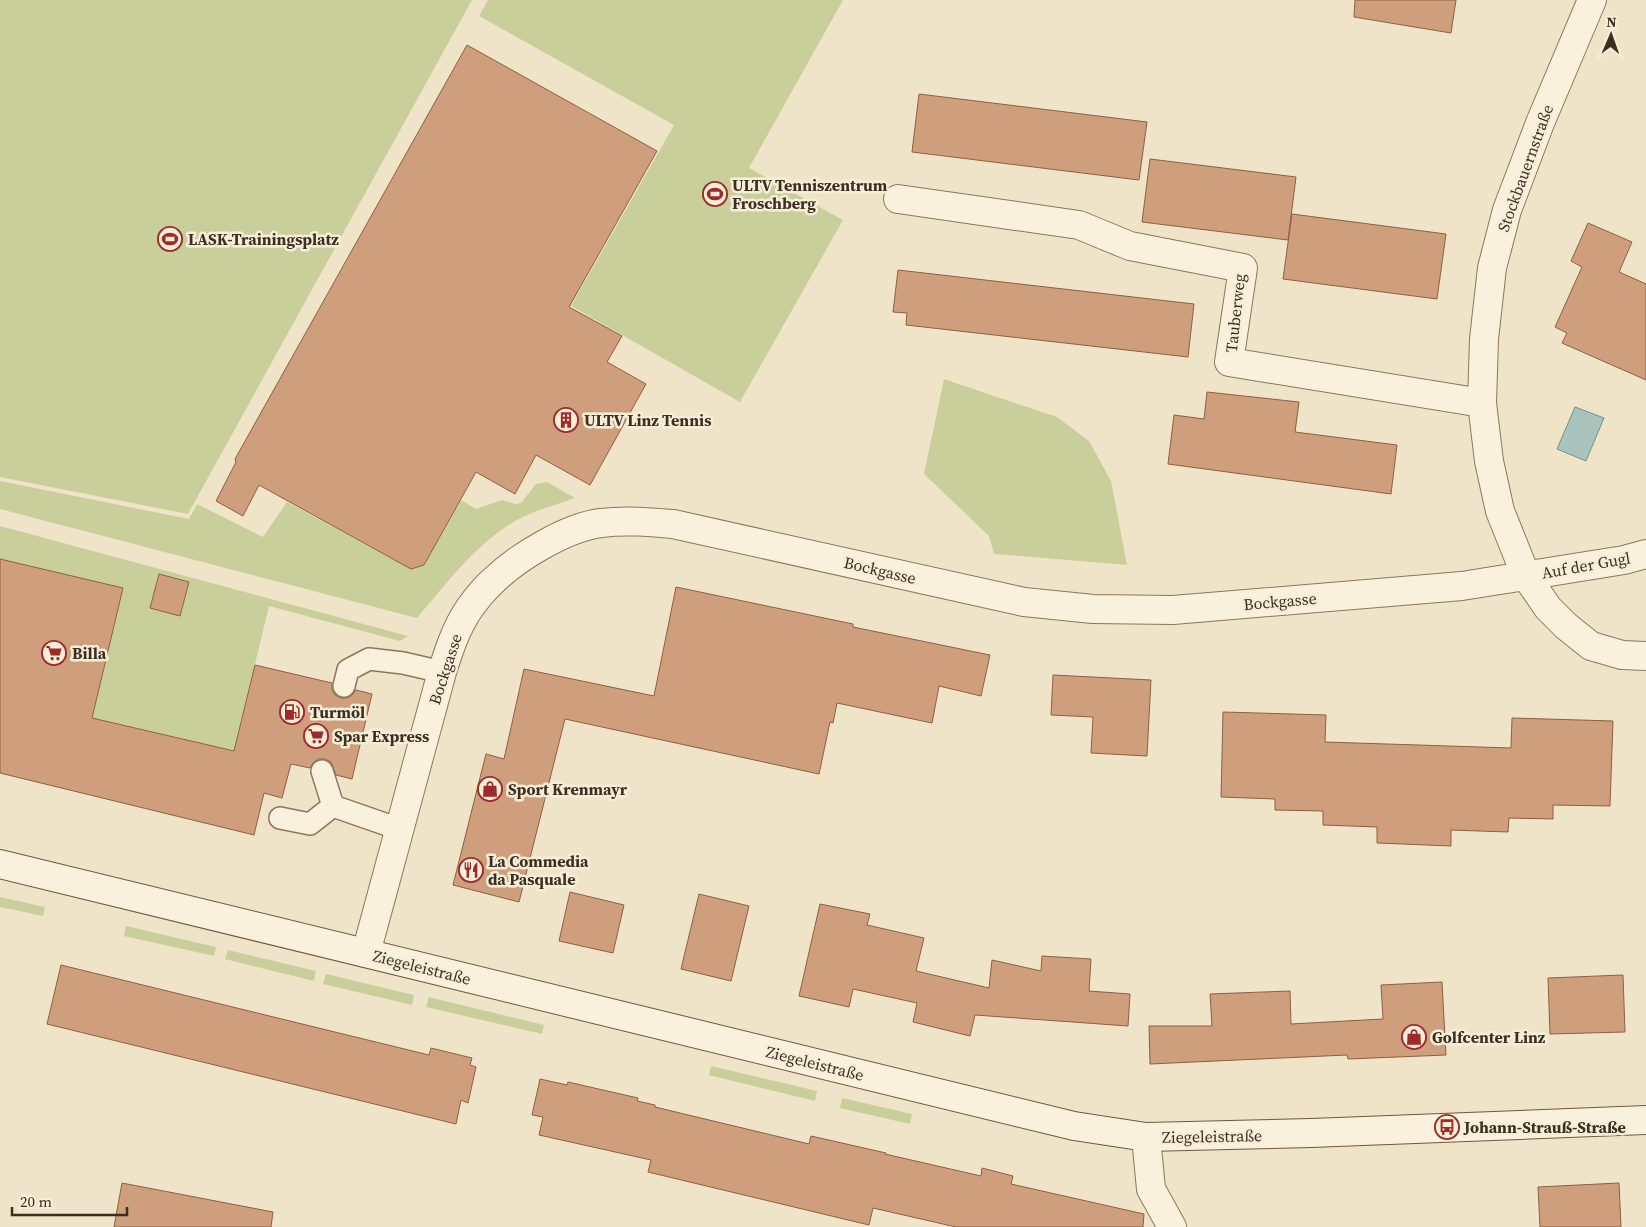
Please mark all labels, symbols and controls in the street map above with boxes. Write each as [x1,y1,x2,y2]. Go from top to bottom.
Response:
north arrow [1586,10,1636,60]
text: N [1606,12,1617,32]
street label: Stockbauernstraße [1492,101,1558,235]
place label: ULTV Tenniszentrum Froschberg [732,174,888,214]
sports icon: ULTV Tenniszentrum Froschberg [702,181,728,207]
sports icon: LASK-Trainingsplatz [157,226,183,252]
place label: LASK-Trainingsplatz [188,228,339,250]
street label: Tauberweg [1220,272,1250,354]
building icon: ULTV Linz Tennis [553,407,579,433]
place label: ULTV Linz Tennis [584,409,711,431]
street label: Auf der Gugl [1540,546,1632,584]
street label: Bockgasse [842,551,918,589]
street label: Bockgasse [1242,587,1318,615]
street label: Bockgasse [423,631,467,707]
supermarket icon: Billa [41,640,67,666]
place label: Billa [72,642,107,664]
fuel station icon: Turmöl [279,699,305,725]
place label: Turmöl [310,701,365,723]
supermarket icon: Spar Express [303,723,329,749]
place label: Spar Express [334,725,429,747]
shop icon: Sport Krenmayr [477,776,503,802]
place label: Sport Krenmayr [508,778,628,800]
place label: La Commedia da Pasquale [488,850,589,890]
restaurant icon: La Commedia da Pasquale [458,857,484,883]
street label: Ziegeleistraße [371,944,473,990]
shop icon: Golfcenter Linz [1401,1024,1427,1050]
place label: Golfcenter Linz [1432,1026,1546,1048]
street label: Ziegeleistraße [764,1040,866,1086]
bus stop icon: Johann-Strauß-Straße [1434,1114,1460,1140]
place label: Johann-Strauß-Straße [1463,1116,1626,1138]
street label: Ziegeleistraße [1162,1124,1262,1148]
scale bar [12,1184,128,1216]
text: 20 m [20,1191,52,1212]

